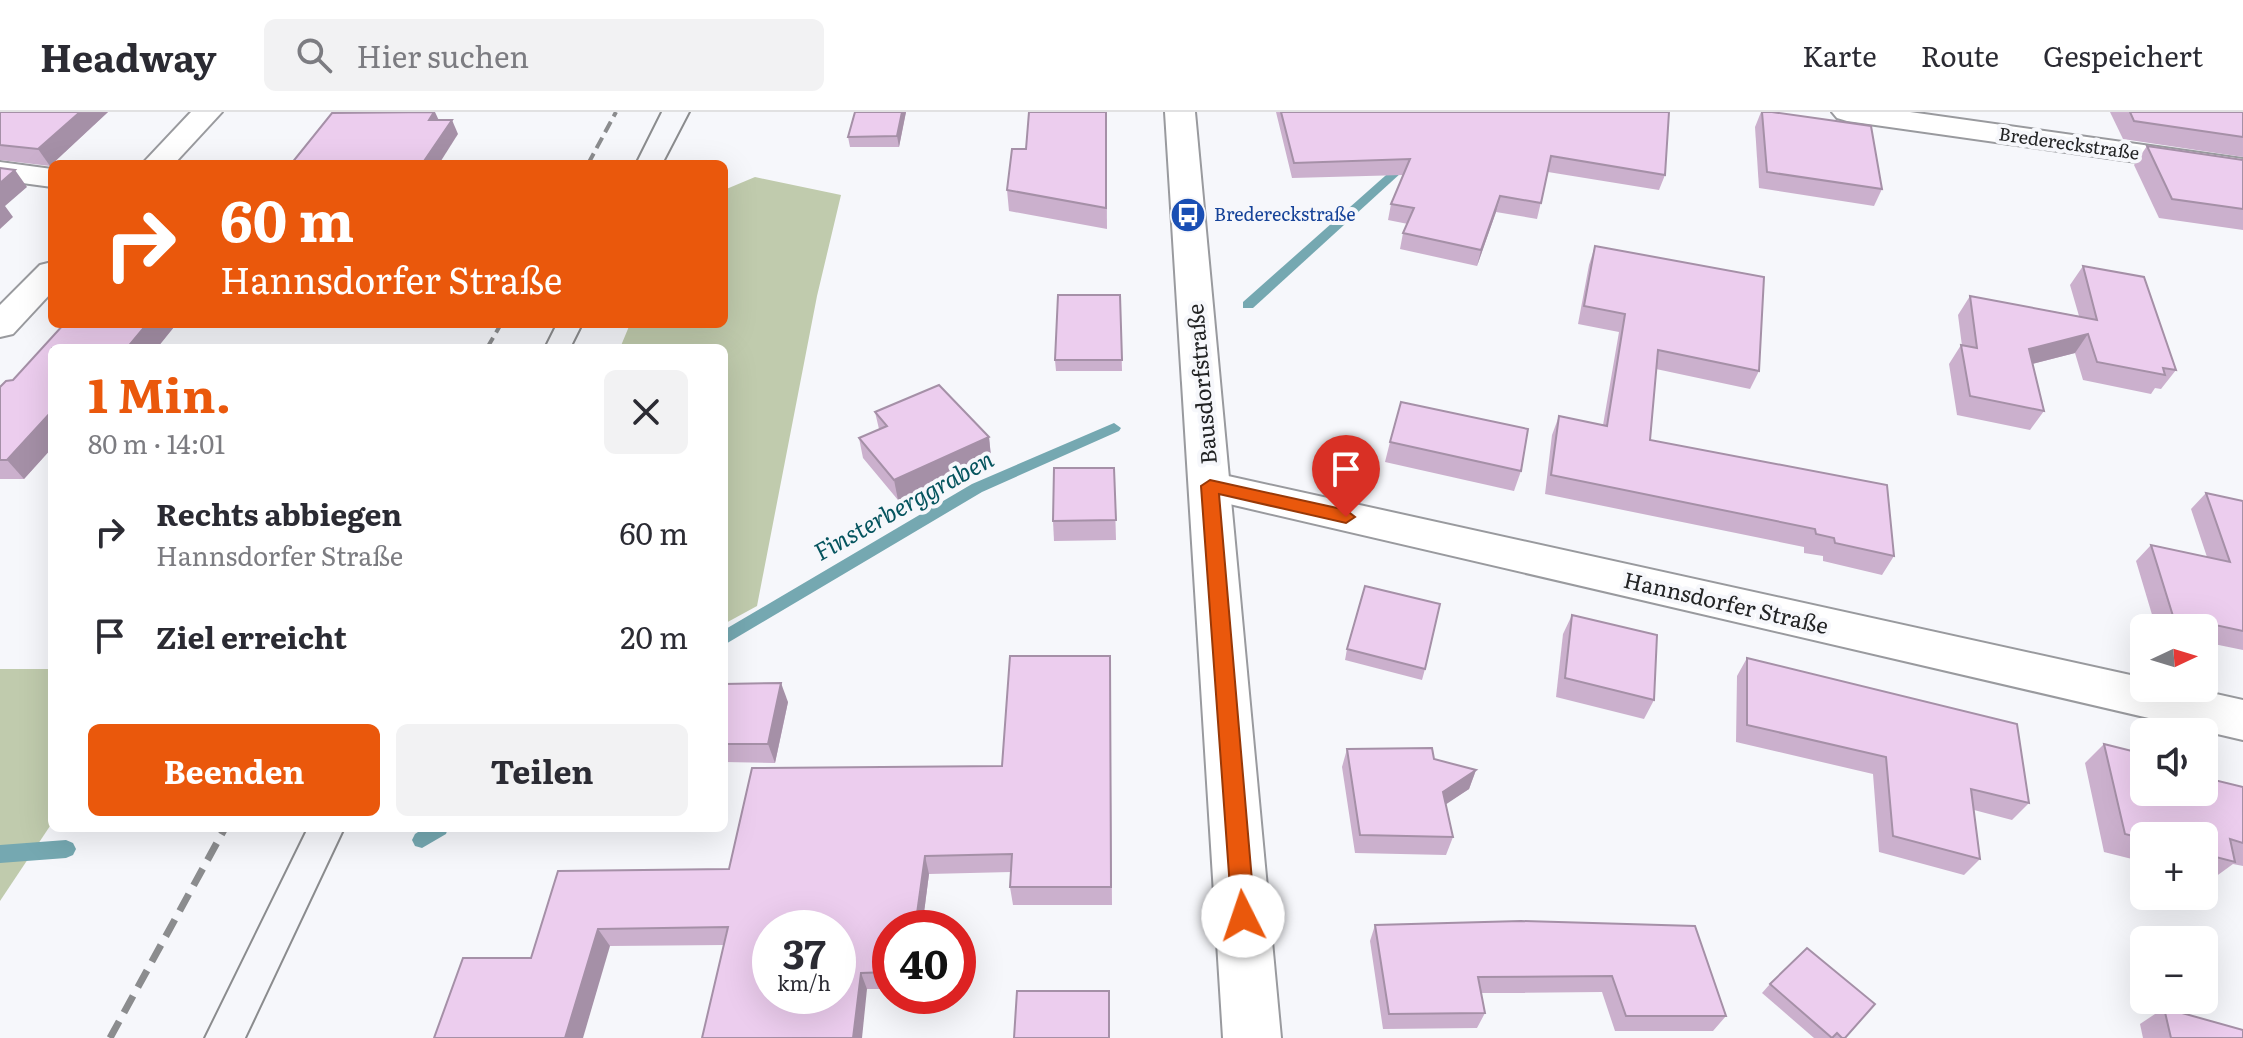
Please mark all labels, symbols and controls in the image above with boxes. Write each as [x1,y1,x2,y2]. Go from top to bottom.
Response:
search box [264,19,824,91]
text: Headway [40,27,216,84]
icon: search [292,33,336,77]
text: Hier suchen [356,33,529,77]
text: Karte [1802,34,1877,76]
text: Route [1921,34,1999,76]
text: Gespeichert [2043,34,2203,76]
street label: Bredereckstraße [1997,119,2141,166]
text: 60 m [220,176,354,259]
icon: right [88,192,192,296]
bus stop icon: Bredereckstraße [1169,196,1207,234]
place label: Bredereckstraße [1214,200,1356,227]
text: Hannsdorfer Straße [220,252,562,305]
street label: Bausdorfstraße [1177,302,1224,466]
text: 1 Min. [88,357,231,428]
button: close [604,370,688,454]
text: 80 m · 14:01 [88,423,225,462]
pin [1312,435,1380,517]
water label: Finsterberggraben [807,440,999,568]
icon: arrive [1324,447,1368,491]
text: Rechts abbiegen [156,491,402,535]
icon: right [88,510,132,554]
text: 60 m [619,510,688,554]
text: Hannsdorfer Straße [156,535,403,574]
street label: Hannsdorfer Straße [1621,562,1832,641]
icon: arrive [88,614,132,658]
text: Ziel erreicht [156,614,347,658]
text: 20 m [620,614,688,658]
north arrow [2130,614,2218,702]
map controls [2130,614,2218,1014]
button: sound [2130,718,2218,806]
button: Beenden [88,724,380,816]
button: Teilen [396,724,688,816]
button: + [2130,822,2218,910]
position arrow [1201,874,1285,958]
speed limit sign: 40 [872,910,976,1014]
text: 37 [782,922,826,981]
button: − [2130,926,2218,1014]
text: km/h [777,967,831,997]

